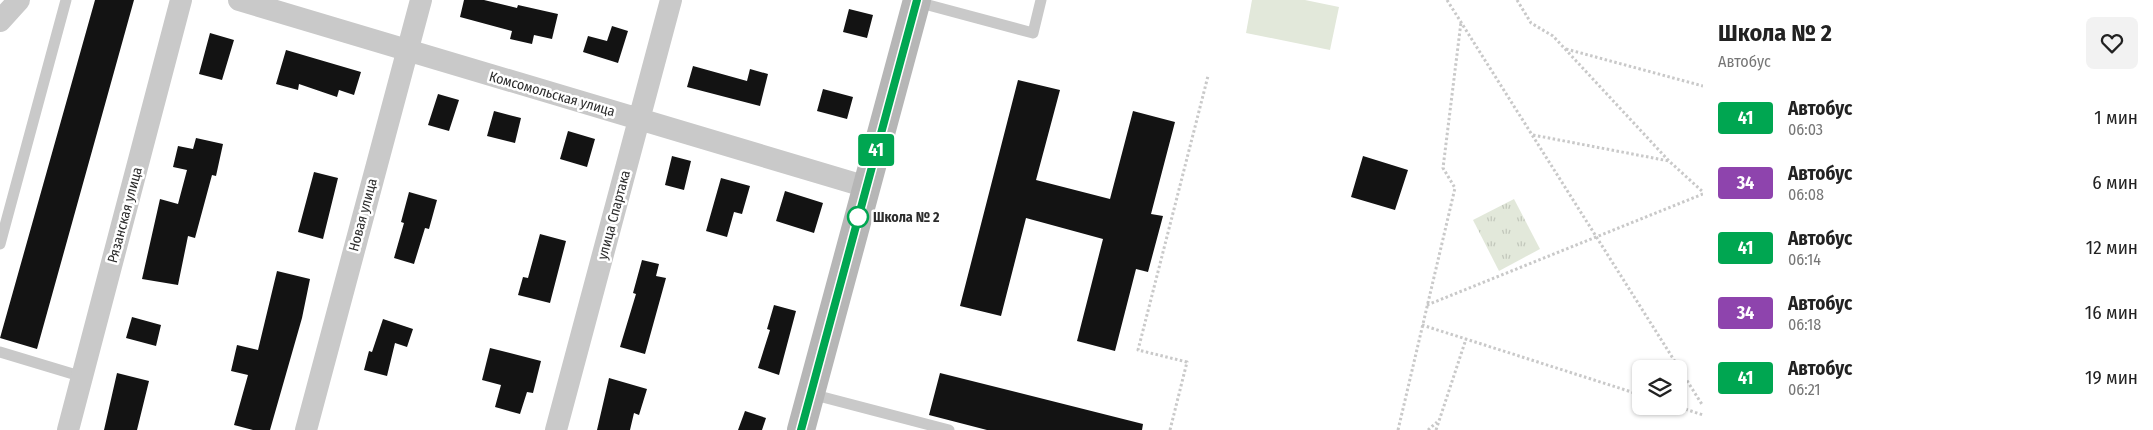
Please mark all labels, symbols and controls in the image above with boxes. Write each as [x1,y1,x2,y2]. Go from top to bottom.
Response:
button: heart [2086,17,2138,69]
text: Школа № 2 [1718,19,1832,47]
text: Автобус [1718,52,1771,71]
street label: Комсомольская улица [487,68,617,120]
text: Автобус [1788,97,1852,120]
text: 1 мин [2094,106,2138,129]
text: 41 [1738,107,1753,129]
text: 06:03 [1788,120,1823,139]
line badge: 41 [854,134,898,166]
text: 41 [868,139,884,161]
text: Автобус [1788,162,1852,185]
street label: Рязанская улица [104,165,146,265]
street label: улица Спартака [594,168,634,262]
text: 6 мин [2092,171,2138,194]
text: 34 [1737,172,1754,194]
street label: Новая улица [345,176,381,253]
text: 06:08 [1788,185,1824,204]
marker: Школа № 2 [847,206,869,228]
place label: Школа № 2 [873,209,940,226]
text: Автобус [1788,227,1852,250]
text: 12 мин [2086,236,2138,259]
text: 41 [1738,237,1753,259]
text: 06:14 [1788,250,1821,269]
text: Автобус [1788,292,1852,315]
text: 16 мин [2085,301,2138,324]
text: 34 [1737,302,1754,324]
text: 06:18 [1788,315,1821,334]
text: Автобус [1788,357,1852,380]
map controls [1632,360,1687,415]
button: layers [1632,360,1687,415]
text: 19 мин [2085,366,2138,389]
text: 41 [1738,367,1753,389]
text: 06:21 [1788,380,1821,399]

